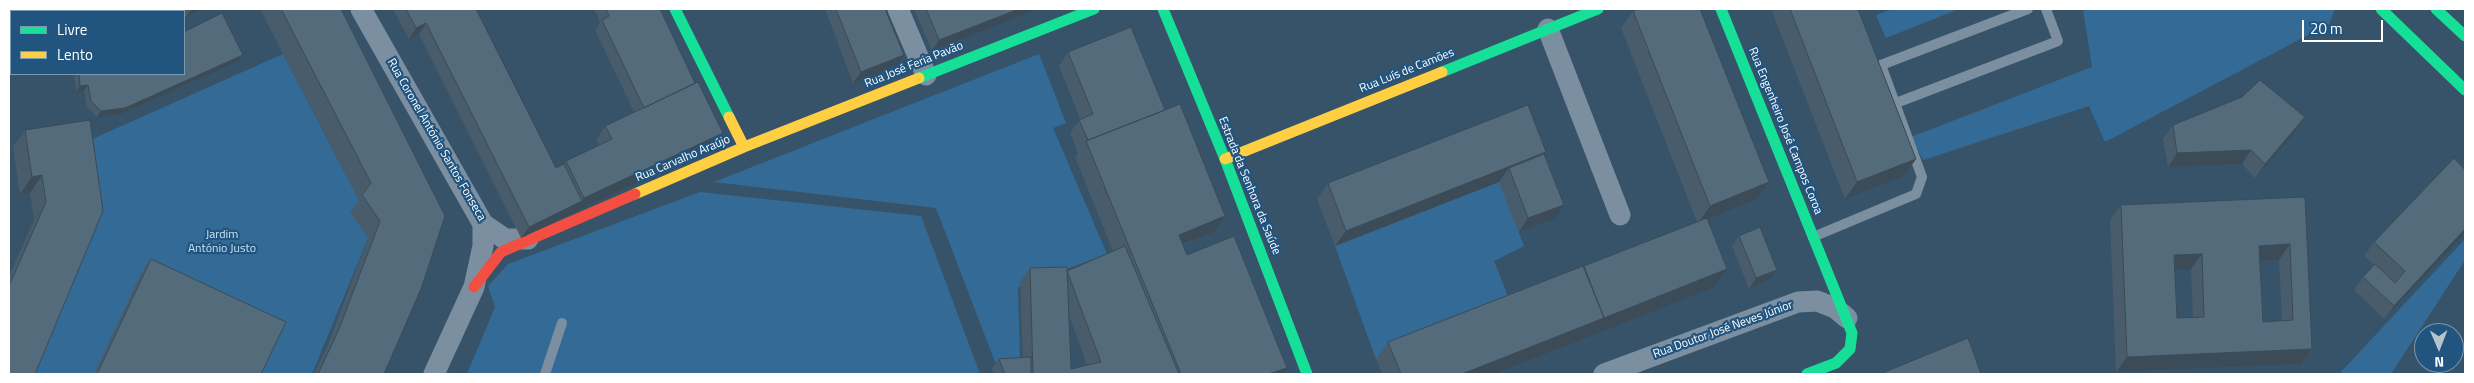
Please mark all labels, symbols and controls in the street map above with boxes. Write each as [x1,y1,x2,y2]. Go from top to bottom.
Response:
legend [10,10,185,75]
scale bar [2304,10,2385,42]
text: 20 m [2310,17,2343,40]
text: Livre [57,18,87,41]
street label: Rua José Feria Pavão [863,39,965,91]
text: Lento [57,43,93,66]
street label: Rua Luís de Camões [1358,45,1456,97]
street label: Rua Engenheiro José Campos Coroa [1745,45,1825,217]
street label: Rua Coronel António Santos Fonseca [384,56,488,224]
street label: Estrada da Senhora da Saúde [1215,115,1283,257]
street label: Rua Carvalho Araújo [633,133,733,185]
park label: Jardim António Justo [188,228,256,256]
street label: Rua Doutor José Neves Júnior [1651,298,1795,362]
north arrow [2414,323,2464,373]
text: N [2434,352,2444,373]

